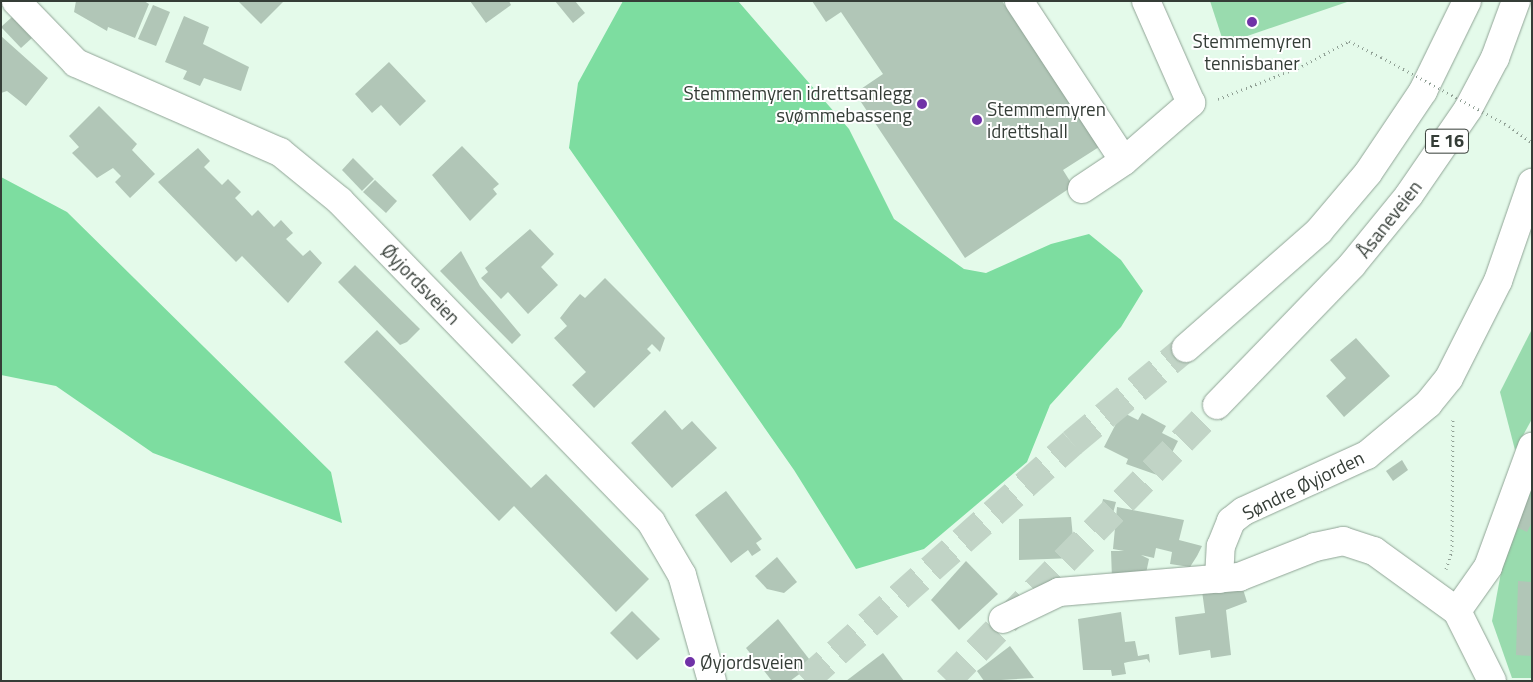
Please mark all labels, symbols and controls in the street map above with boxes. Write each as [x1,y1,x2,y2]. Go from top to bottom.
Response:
marker: Stemmemyren tennisbaner [1246,16,1258,28]
place label: Stemmemyren tennisbaner [1193,30,1311,74]
place label: Stemmemyren idrettsanlegg svømmebasseng [683,82,912,126]
marker: Stemmemyren idrettsanlegg svømmebasseng [916,98,928,110]
place label: Stemmemyren idrettshall [987,98,1106,142]
marker: Stemmemyren idrettshall [971,114,983,126]
road number: E 16 [1424,125,1470,156]
street label: Åsaneveien [1352,176,1426,262]
street label: Øyjordsveien [377,239,465,329]
street label: Søndre Øyjorden [1238,446,1368,524]
place label: Øyjordsveien [700,651,804,673]
marker: Øyjordsveien [684,656,696,668]

